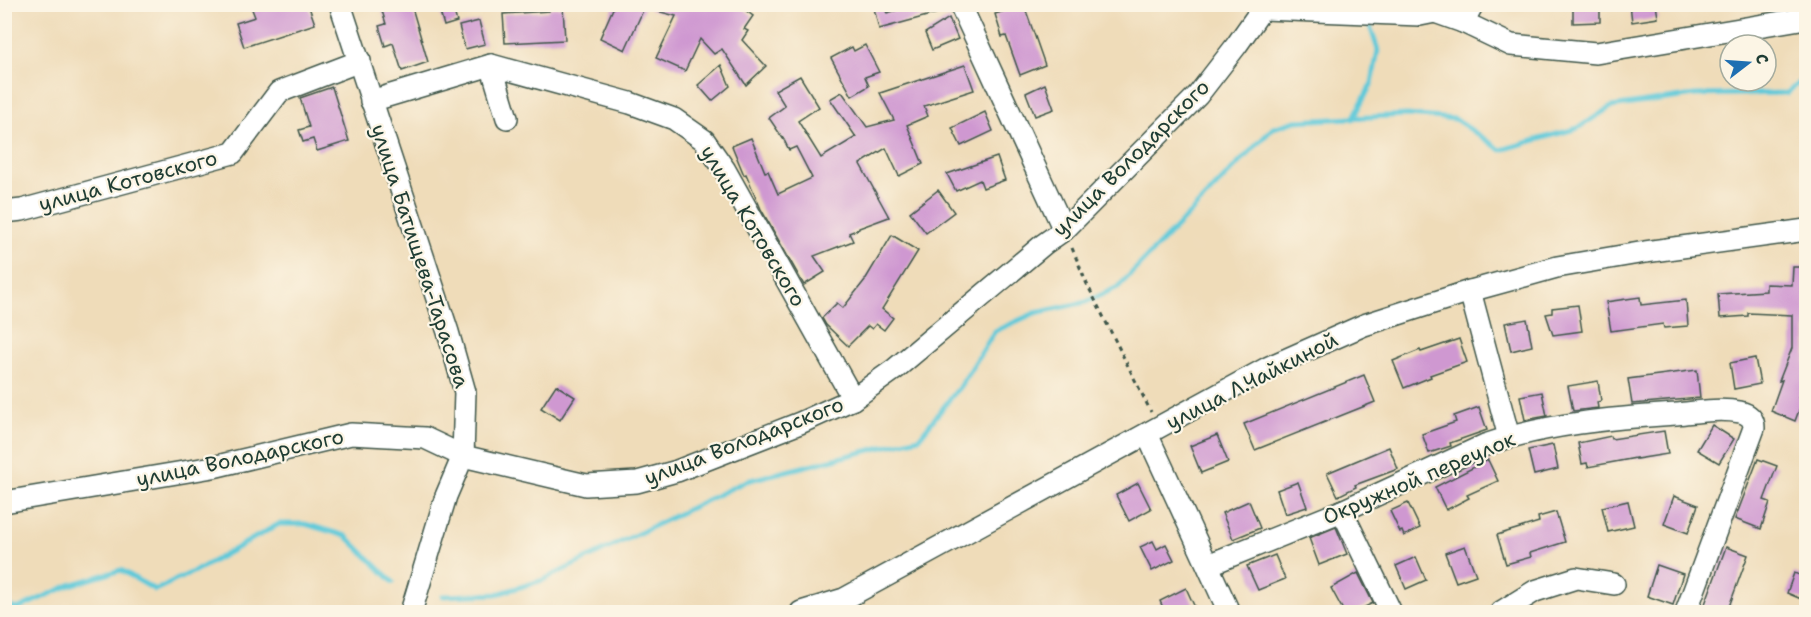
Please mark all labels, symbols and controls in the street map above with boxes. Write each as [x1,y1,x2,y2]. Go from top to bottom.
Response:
north arrow [1718,33,1778,93]
text: С [1750,51,1773,67]
street label: улица Володарского [1046,73,1216,243]
street label: улица Батищева-Тарасова [364,120,476,392]
street label: улица Котовского [694,140,812,312]
street label: улица Котовского [36,144,220,218]
street label: улица Л.Чайкиной [1161,325,1343,436]
street label: улица Володарского [640,390,848,492]
street label: улица Володарского [134,422,346,494]
street label: Окружной переулок [1318,425,1520,531]

